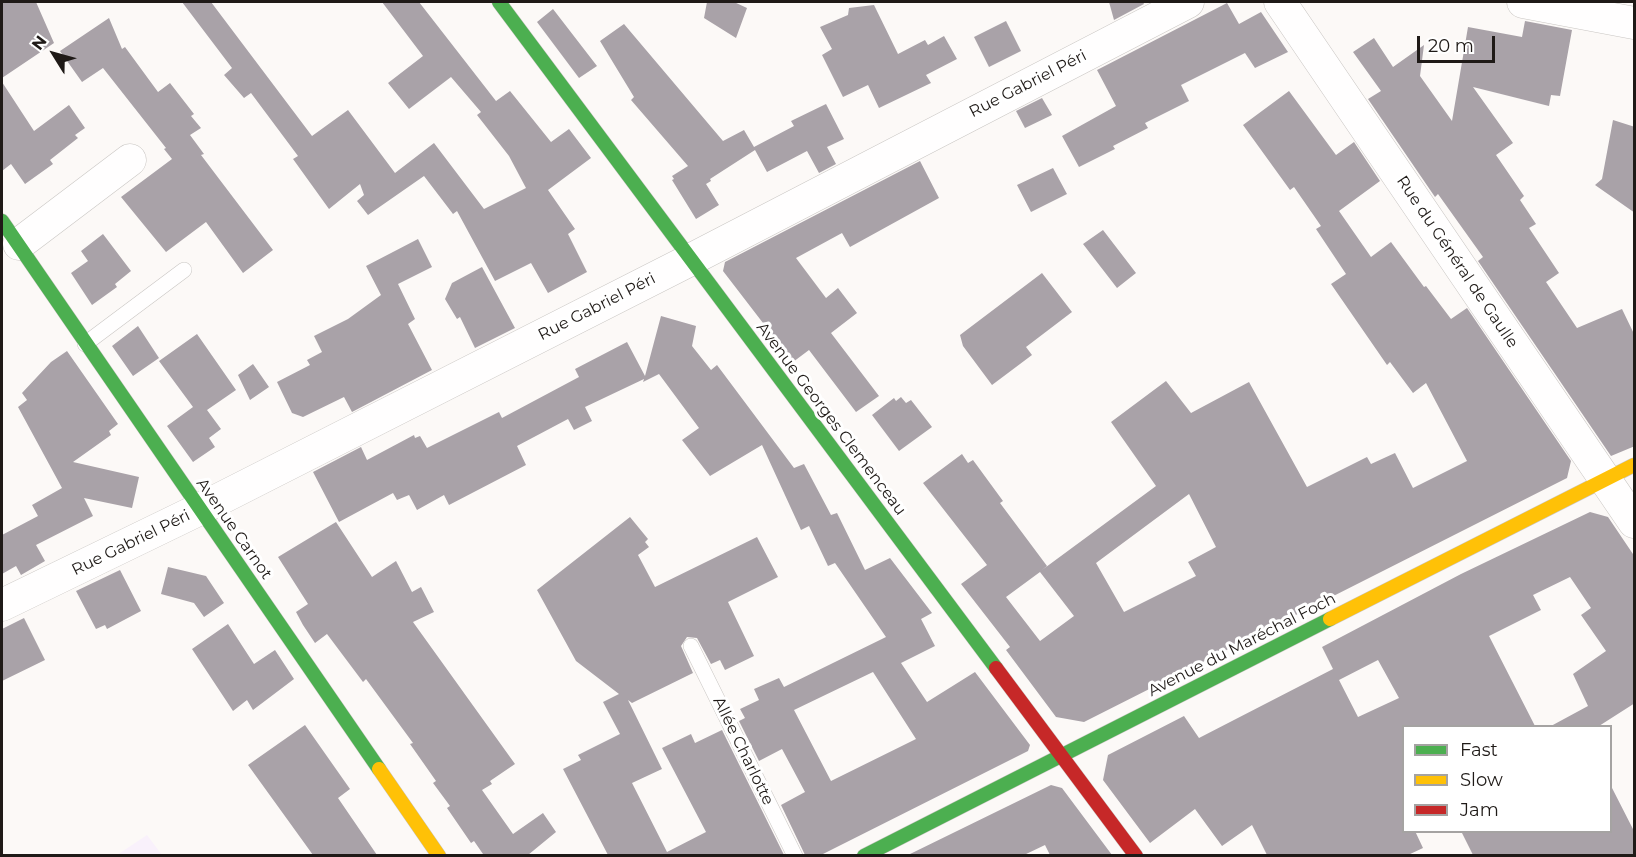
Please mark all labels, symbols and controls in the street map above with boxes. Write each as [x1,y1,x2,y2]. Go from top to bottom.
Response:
north arrow [24,24,84,84]
scale bar [1420,24,1498,62]
text: N [28,32,51,54]
text: 20 m [1428,35,1474,57]
street label: Rue Gabriel Péri [966,46,1090,122]
street label: Rue du Général de Gaulle [1392,172,1522,352]
street label: Rue Gabriel Péri [535,269,659,345]
street label: Avenue Georges Clemenceau [752,319,910,519]
street label: Avenue Carnot [192,475,276,583]
street label: Rue Gabriel Péri [69,506,193,580]
street label: Avenue du Maréchal Foch [1145,589,1339,701]
street label: Allée Charlotte [709,694,777,808]
legend [1402,725,1612,833]
text: Fast [1460,739,1498,761]
text: Slow [1460,769,1503,791]
text: Jam [1460,799,1499,821]

